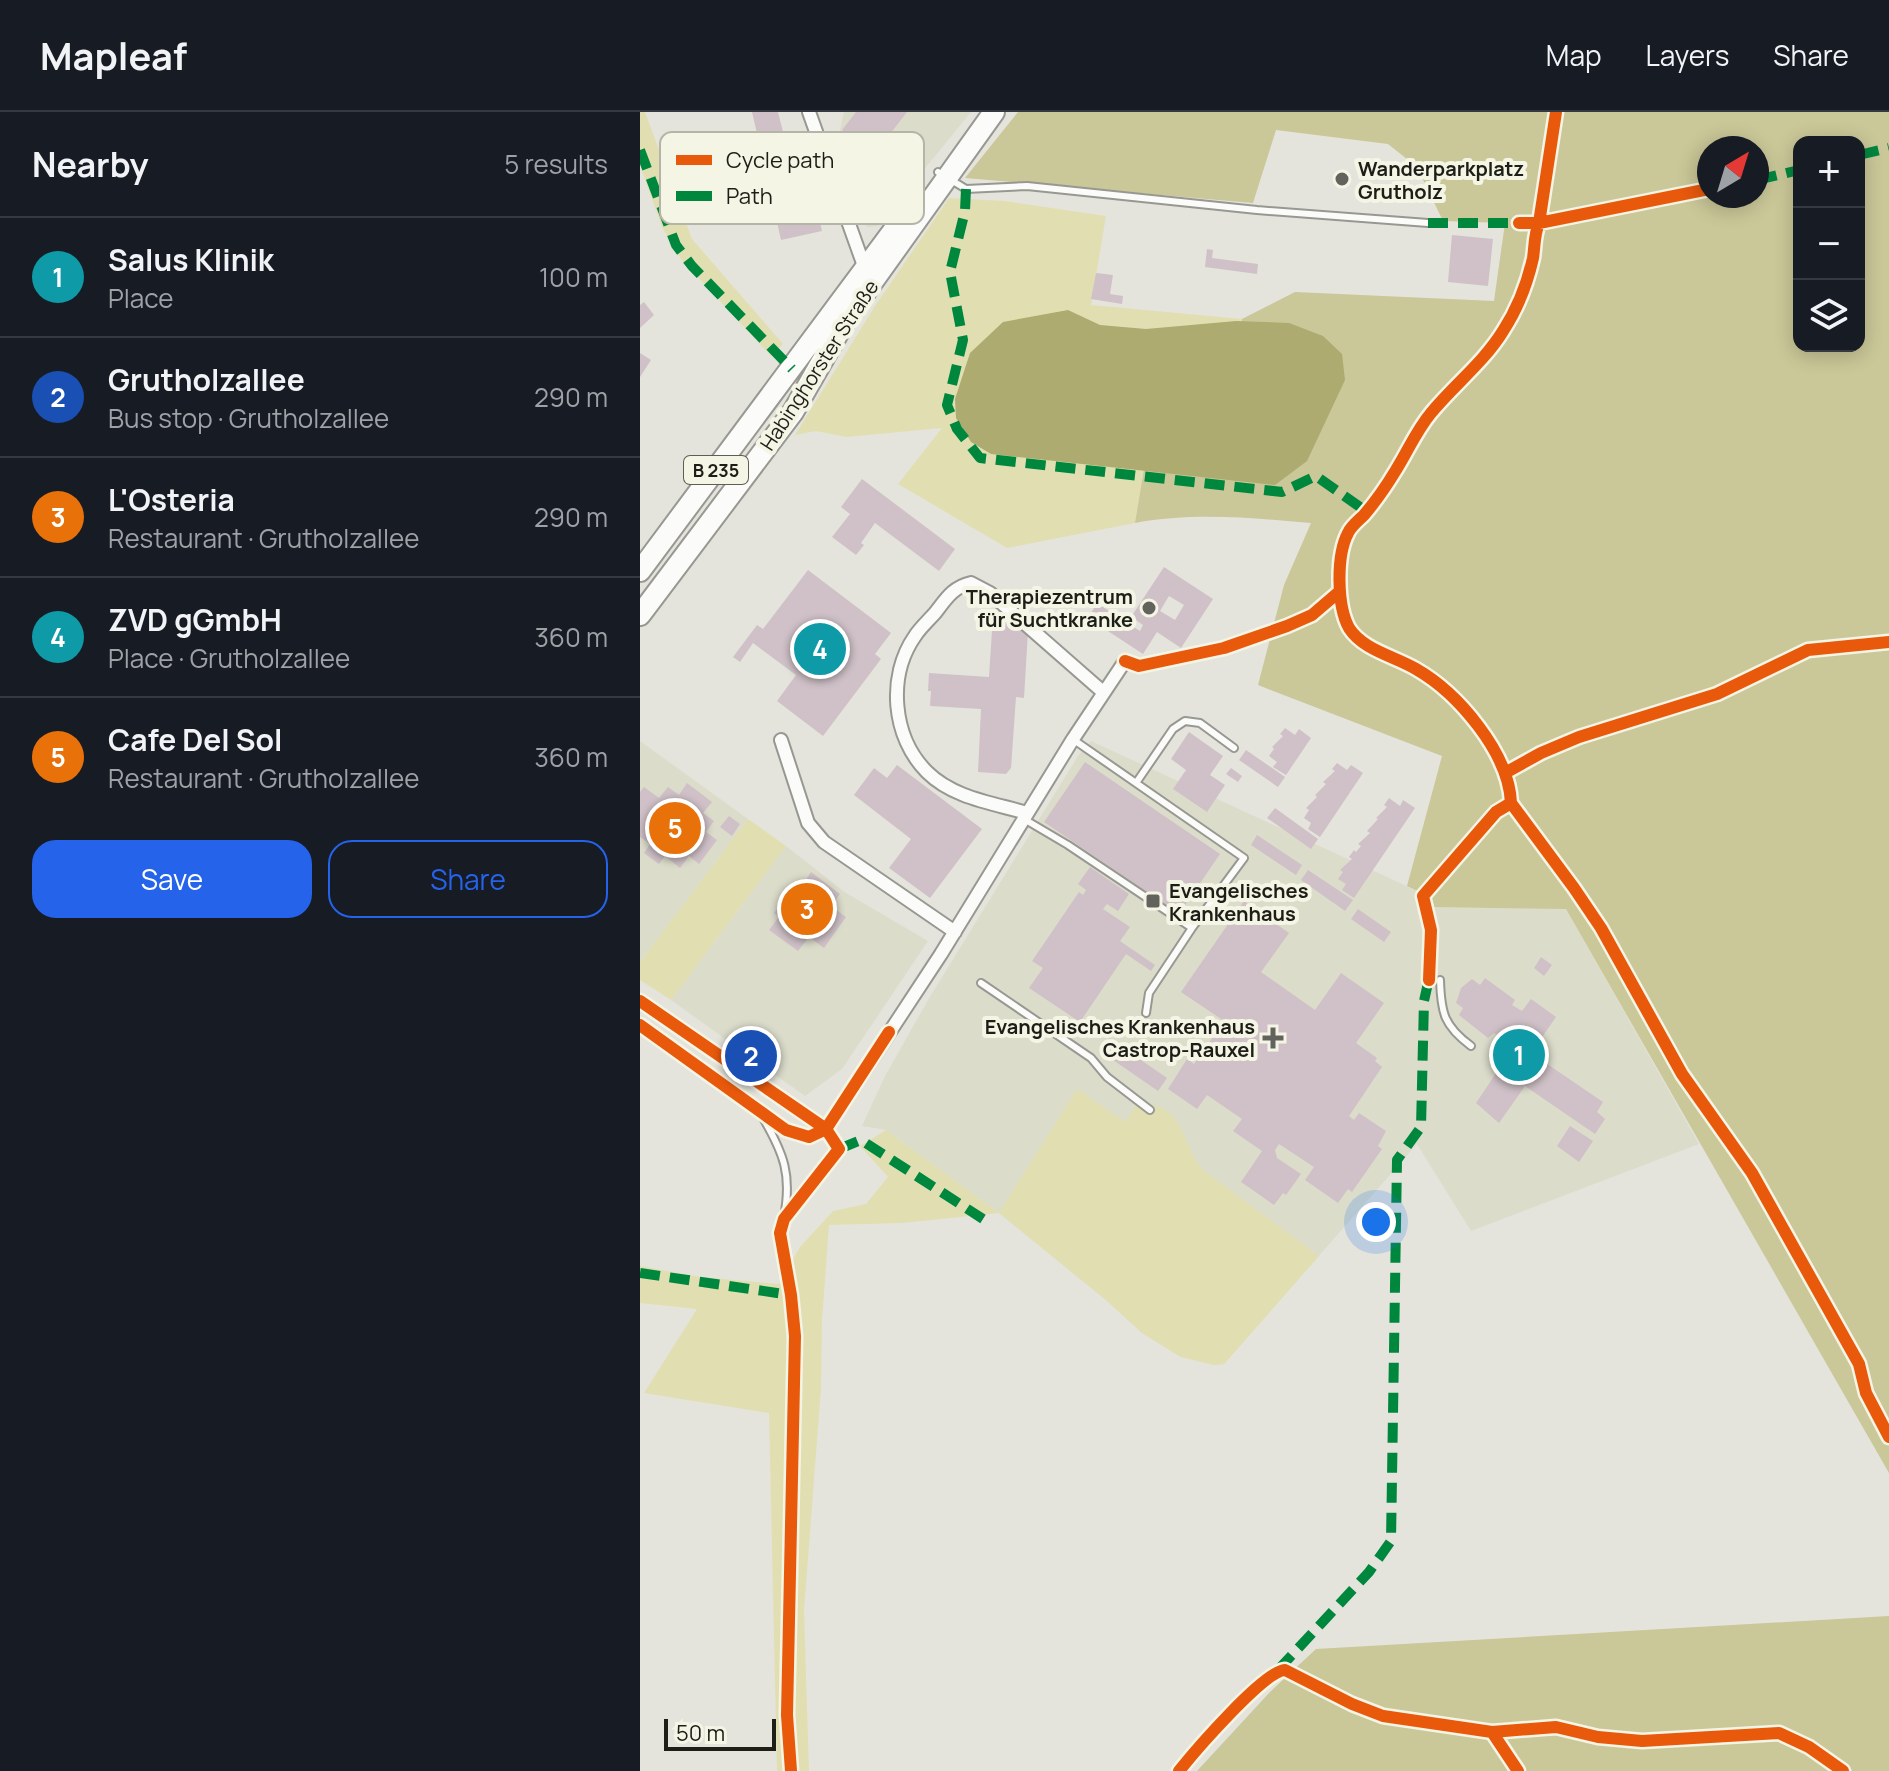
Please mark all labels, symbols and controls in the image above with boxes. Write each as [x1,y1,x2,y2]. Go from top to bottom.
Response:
text: Mapleaf [40,29,187,81]
text: Map [1546,36,1602,74]
text: Layers [1646,36,1729,74]
text: Share [1773,36,1849,74]
legend [660,132,924,224]
north arrow [1697,136,1769,208]
map controls [1793,136,1865,352]
button: + [1793,136,1865,208]
text: Nearby [32,141,148,187]
text: Cycle path [726,145,834,175]
text: 5 results [504,146,608,182]
place label: Wanderparkplatz Grutholz [1358,155,1524,205]
marker: Wanderparkplatz Grutholz [1333,170,1351,188]
text: Path [726,181,773,211]
button: − [1793,208,1865,280]
text: Salus Klinik [108,239,274,280]
text: 1 [52,259,64,295]
text: 100 m [539,259,608,295]
street label: Habinghorster Straße [754,274,884,456]
text: Place [108,280,173,316]
button: layers [1793,280,1865,352]
text: Grutholzallee [108,359,305,400]
text: 2 [50,379,66,415]
text: 290 m [534,379,608,415]
text: Bus stop · Grutholzallee [108,400,389,436]
road number: B 235 [684,456,748,484]
text: L'Osteria [108,479,235,520]
text: 3 [50,499,66,535]
text: 290 m [534,499,608,535]
text: Restaurant · Grutholzallee [108,520,419,556]
place label: Therapiezentrum für Suchtkranke [966,583,1133,633]
text: ZVD gGmbH [108,599,282,640]
marker: Therapiezentrum für Suchtkranke [1140,599,1158,617]
text: 4 [50,619,66,655]
text: 360 m [534,619,608,655]
pin: 4 [794,619,846,679]
text: Place · Grutholzallee [108,640,350,676]
text: Cafe Del Sol [108,719,282,760]
text: 5 [50,739,66,775]
text: 360 m [534,739,608,775]
text: Restaurant · Grutholzallee [108,760,419,796]
pin: 5 [649,798,701,858]
button: Save [32,840,312,918]
button: Share [328,840,608,918]
place label: Evangelisches Krankenhaus [1169,877,1309,927]
pin: 3 [781,879,833,939]
marker: Evangelisches Krankenhaus [1144,892,1162,910]
place label: Evangelisches Krankenhaus Castrop-Rauxel [985,1013,1255,1063]
pin: 1 [1493,1025,1545,1085]
pin: 2 [725,1026,777,1086]
marker: Evangelisches Krankenhaus Castrop-Rauxel [1262,1027,1284,1049]
your location [1356,1202,1396,1242]
scale bar [664,1715,776,1751]
text: 50 m [676,1718,725,1748]

